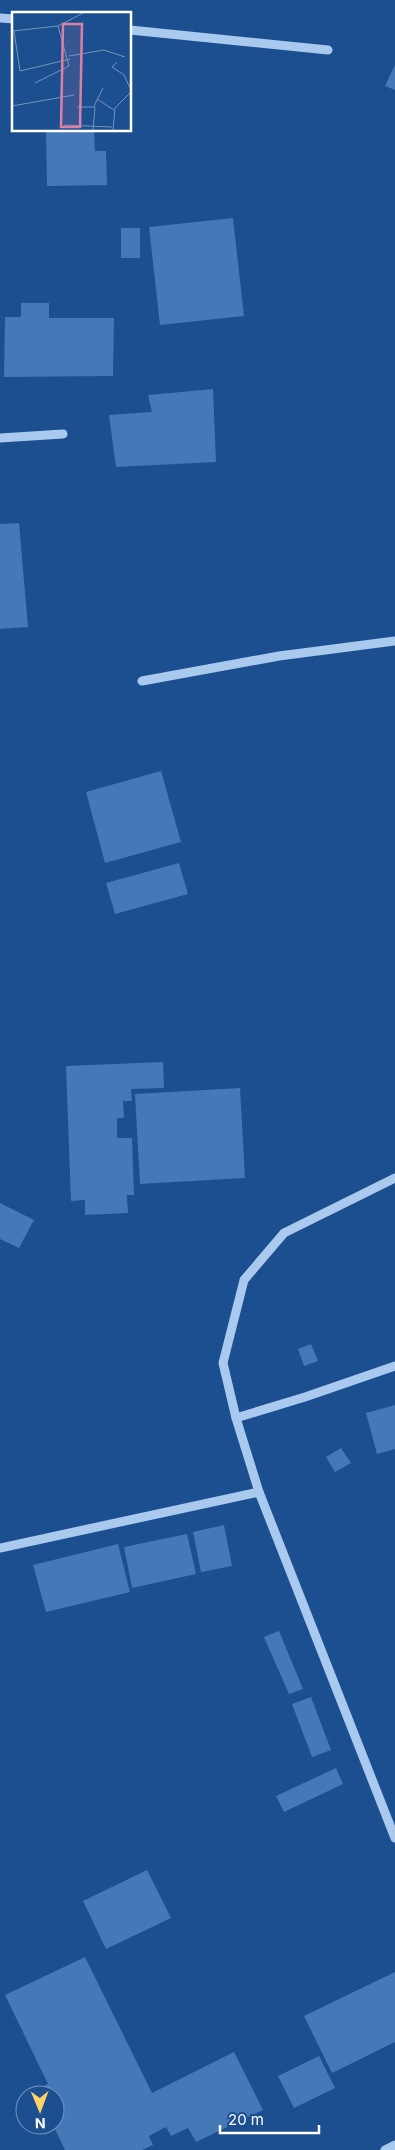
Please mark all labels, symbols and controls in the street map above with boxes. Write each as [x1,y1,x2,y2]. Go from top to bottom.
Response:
inset map [12,12,131,131]
north arrow [15,2085,65,2135]
scale bar [220,2102,319,2134]
text: 20 m [228,2110,264,2129]
text: N [35,2115,46,2132]

